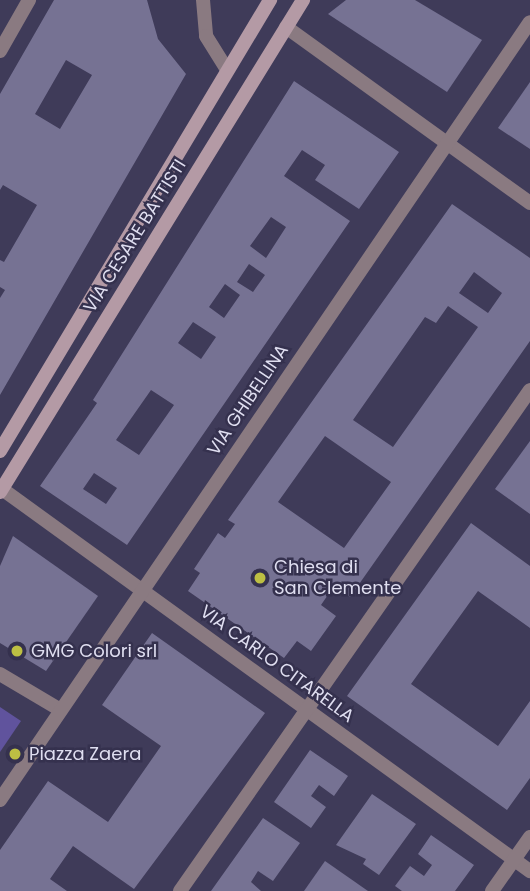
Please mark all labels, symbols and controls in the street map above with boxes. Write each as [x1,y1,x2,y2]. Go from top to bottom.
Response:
street label: VIA CESARE BATTISTI [79,156,191,316]
street label: VIA GHIBELLINA [203,340,293,460]
place label: Chiesa di San Clemente [274,557,401,600]
marker: Chiesa di San Clemente [252,570,268,586]
street label: VIA CARLO CITARELLA [196,601,358,727]
place label: GMG Colori srl [31,640,157,662]
marker: GMG Colori srl [9,643,25,659]
place label: Piazza Zaera [29,743,141,765]
marker: Piazza Zaera [7,746,23,762]

